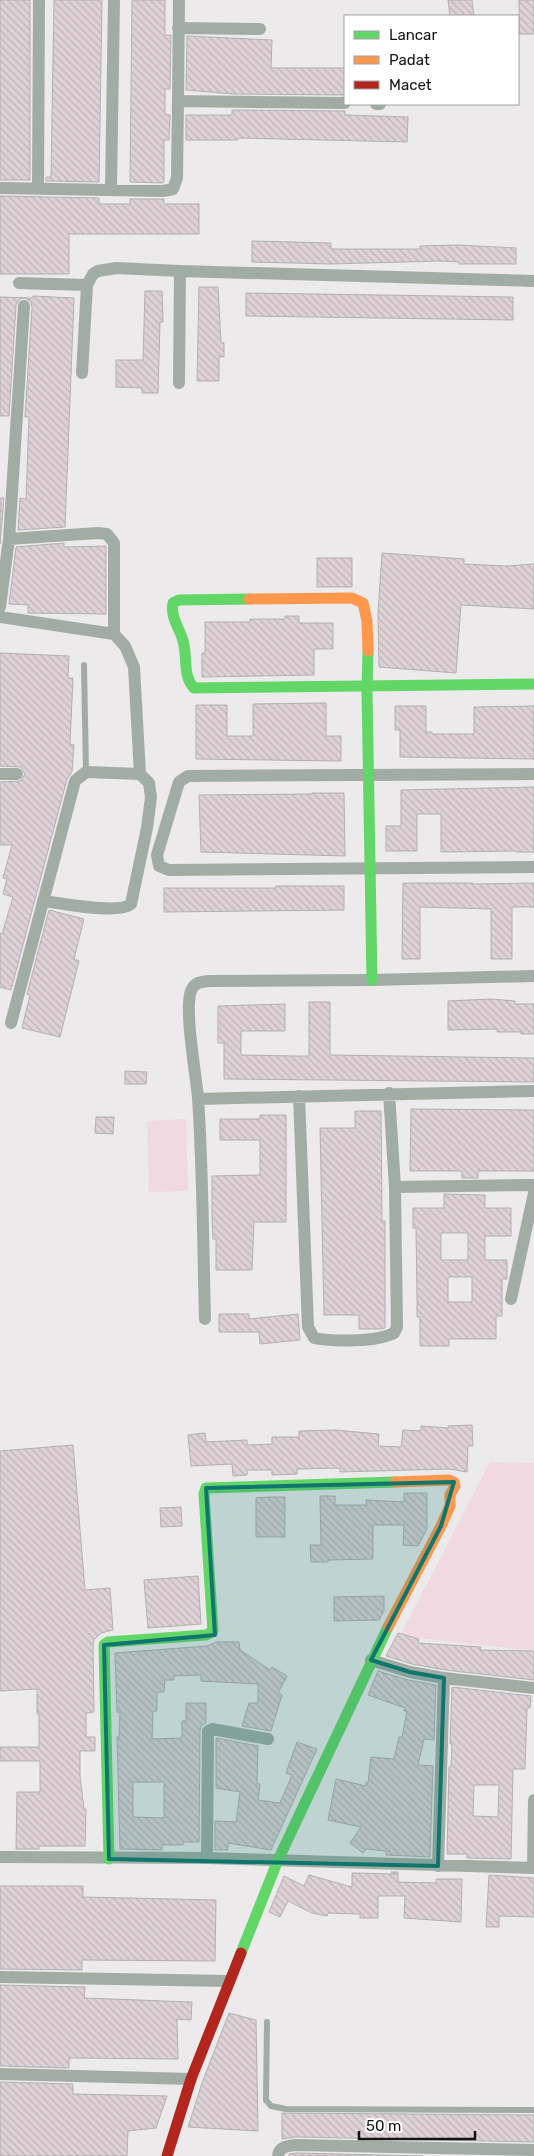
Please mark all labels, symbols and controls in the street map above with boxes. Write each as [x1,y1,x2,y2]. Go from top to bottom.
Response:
legend [344,15,519,105]
text: Lancar [389,26,437,44]
text: Padat [389,51,430,69]
text: Macet [389,76,432,94]
scale bar [359,2108,475,2140]
text: 50 m [366,2117,401,2135]

